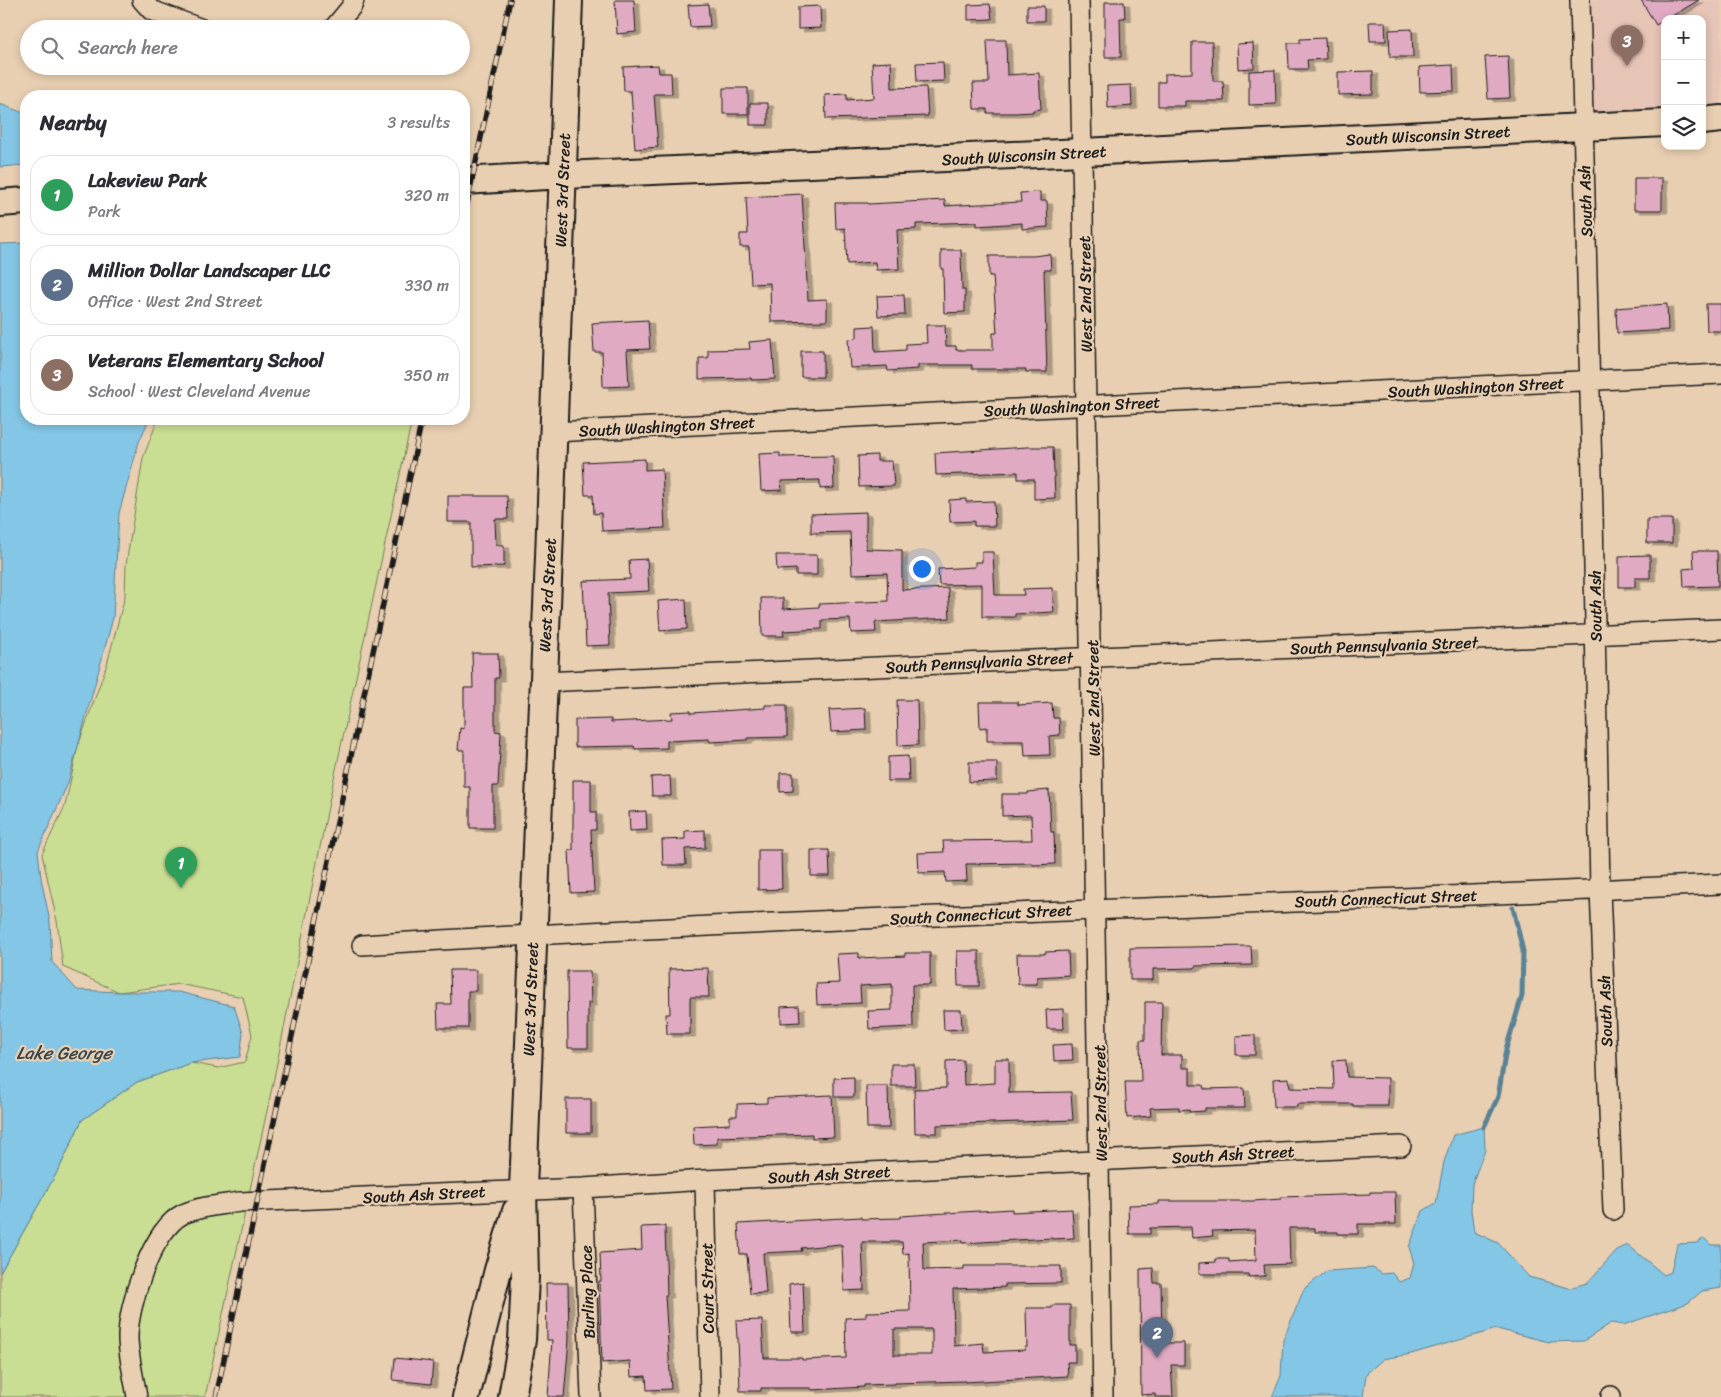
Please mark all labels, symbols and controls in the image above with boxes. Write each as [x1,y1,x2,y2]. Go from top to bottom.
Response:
map controls [1661,15,1706,150]
button: + [1661,15,1706,60]
search box [20,20,470,75]
pin: 3 [1611,25,1643,66]
text: Search here [78,31,178,64]
icon: search [38,34,66,62]
button: − [1661,60,1706,105]
text: Nearby [40,104,106,142]
button: layers [1661,105,1706,150]
text: 3 results [387,108,450,137]
street label: South Wisconsin Street [1345,117,1511,154]
street label: West 3rd Street [546,133,579,248]
street label: South Wisconsin Street [941,137,1107,174]
text: Lakeview Park [88,164,207,197]
street label: South Ash [1570,165,1601,237]
text: 1 [54,181,60,210]
text: 320 m [404,181,449,210]
text: Park [88,197,121,226]
street label: West 2nd Street [1070,235,1101,353]
text: Million Dollar Landscaper LLC [88,254,330,287]
text: 2 [52,271,62,300]
text: 330 m [405,271,449,300]
text: Office · West 2nd Street [88,287,262,316]
text: Veterans Elementary School [88,344,324,377]
text: 3 [53,361,61,390]
text: 350 m [404,361,449,390]
street label: South Washington Street [1387,368,1565,407]
text: School · West Cleveland Avenue [88,377,310,406]
street label: South Washington Street [983,387,1161,426]
street label: South Washington Street [578,407,756,446]
street label: West 3rd Street [530,537,565,653]
your location [909,556,935,582]
street label: South Ash [1580,570,1611,642]
street label: South Pennsylvania Street [1290,628,1479,663]
street label: West 2nd Street [1078,639,1109,757]
street label: South Pennsylvania Street [884,643,1074,682]
pin: 1 [165,847,197,888]
street label: South Connecticut Street [1294,881,1478,916]
street label: South Connecticut Street [889,895,1073,934]
street label: West 3rd Street [514,942,547,1057]
street label: South Ash [1590,975,1621,1047]
water label: Lake George [16,1037,114,1069]
street label: West 2nd Street [1085,1044,1116,1162]
street label: South Ash Street [1171,1137,1295,1172]
street label: South Ash Street [767,1157,891,1192]
street label: South Ash Street [362,1177,486,1212]
street label: Court Street [692,1242,723,1334]
street label: Burling Place [571,1245,604,1339]
pin: 2 [1141,1317,1173,1358]

